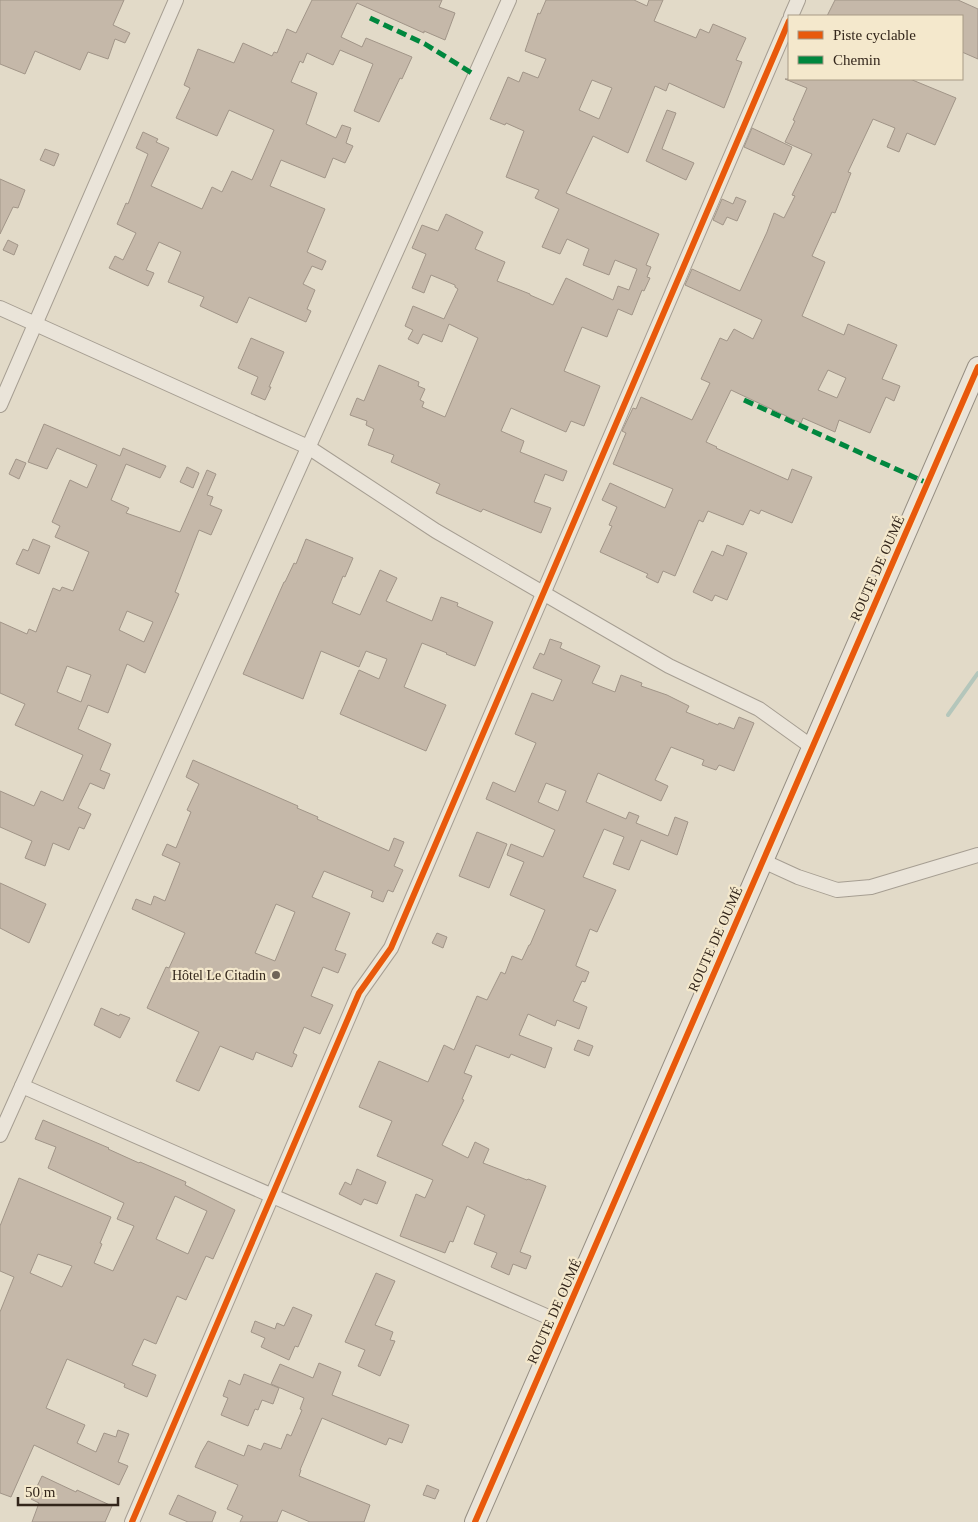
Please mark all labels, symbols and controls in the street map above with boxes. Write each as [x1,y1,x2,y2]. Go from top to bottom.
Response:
legend [788,15,963,80]
text: Piste cyclable [833,27,916,43]
text: Chemin [833,52,881,68]
street label: ROUTE DE OUMÉ [847,513,907,623]
street label: ROUTE DE OUMÉ [685,884,745,994]
place label: Hôtel Le Citadin [172,968,266,983]
marker: Hôtel Le Citadin [270,969,282,981]
street label: ROUTE DE OUMÉ [524,1256,584,1366]
scale bar [18,1474,118,1506]
text: 50 m [25,1484,56,1500]

